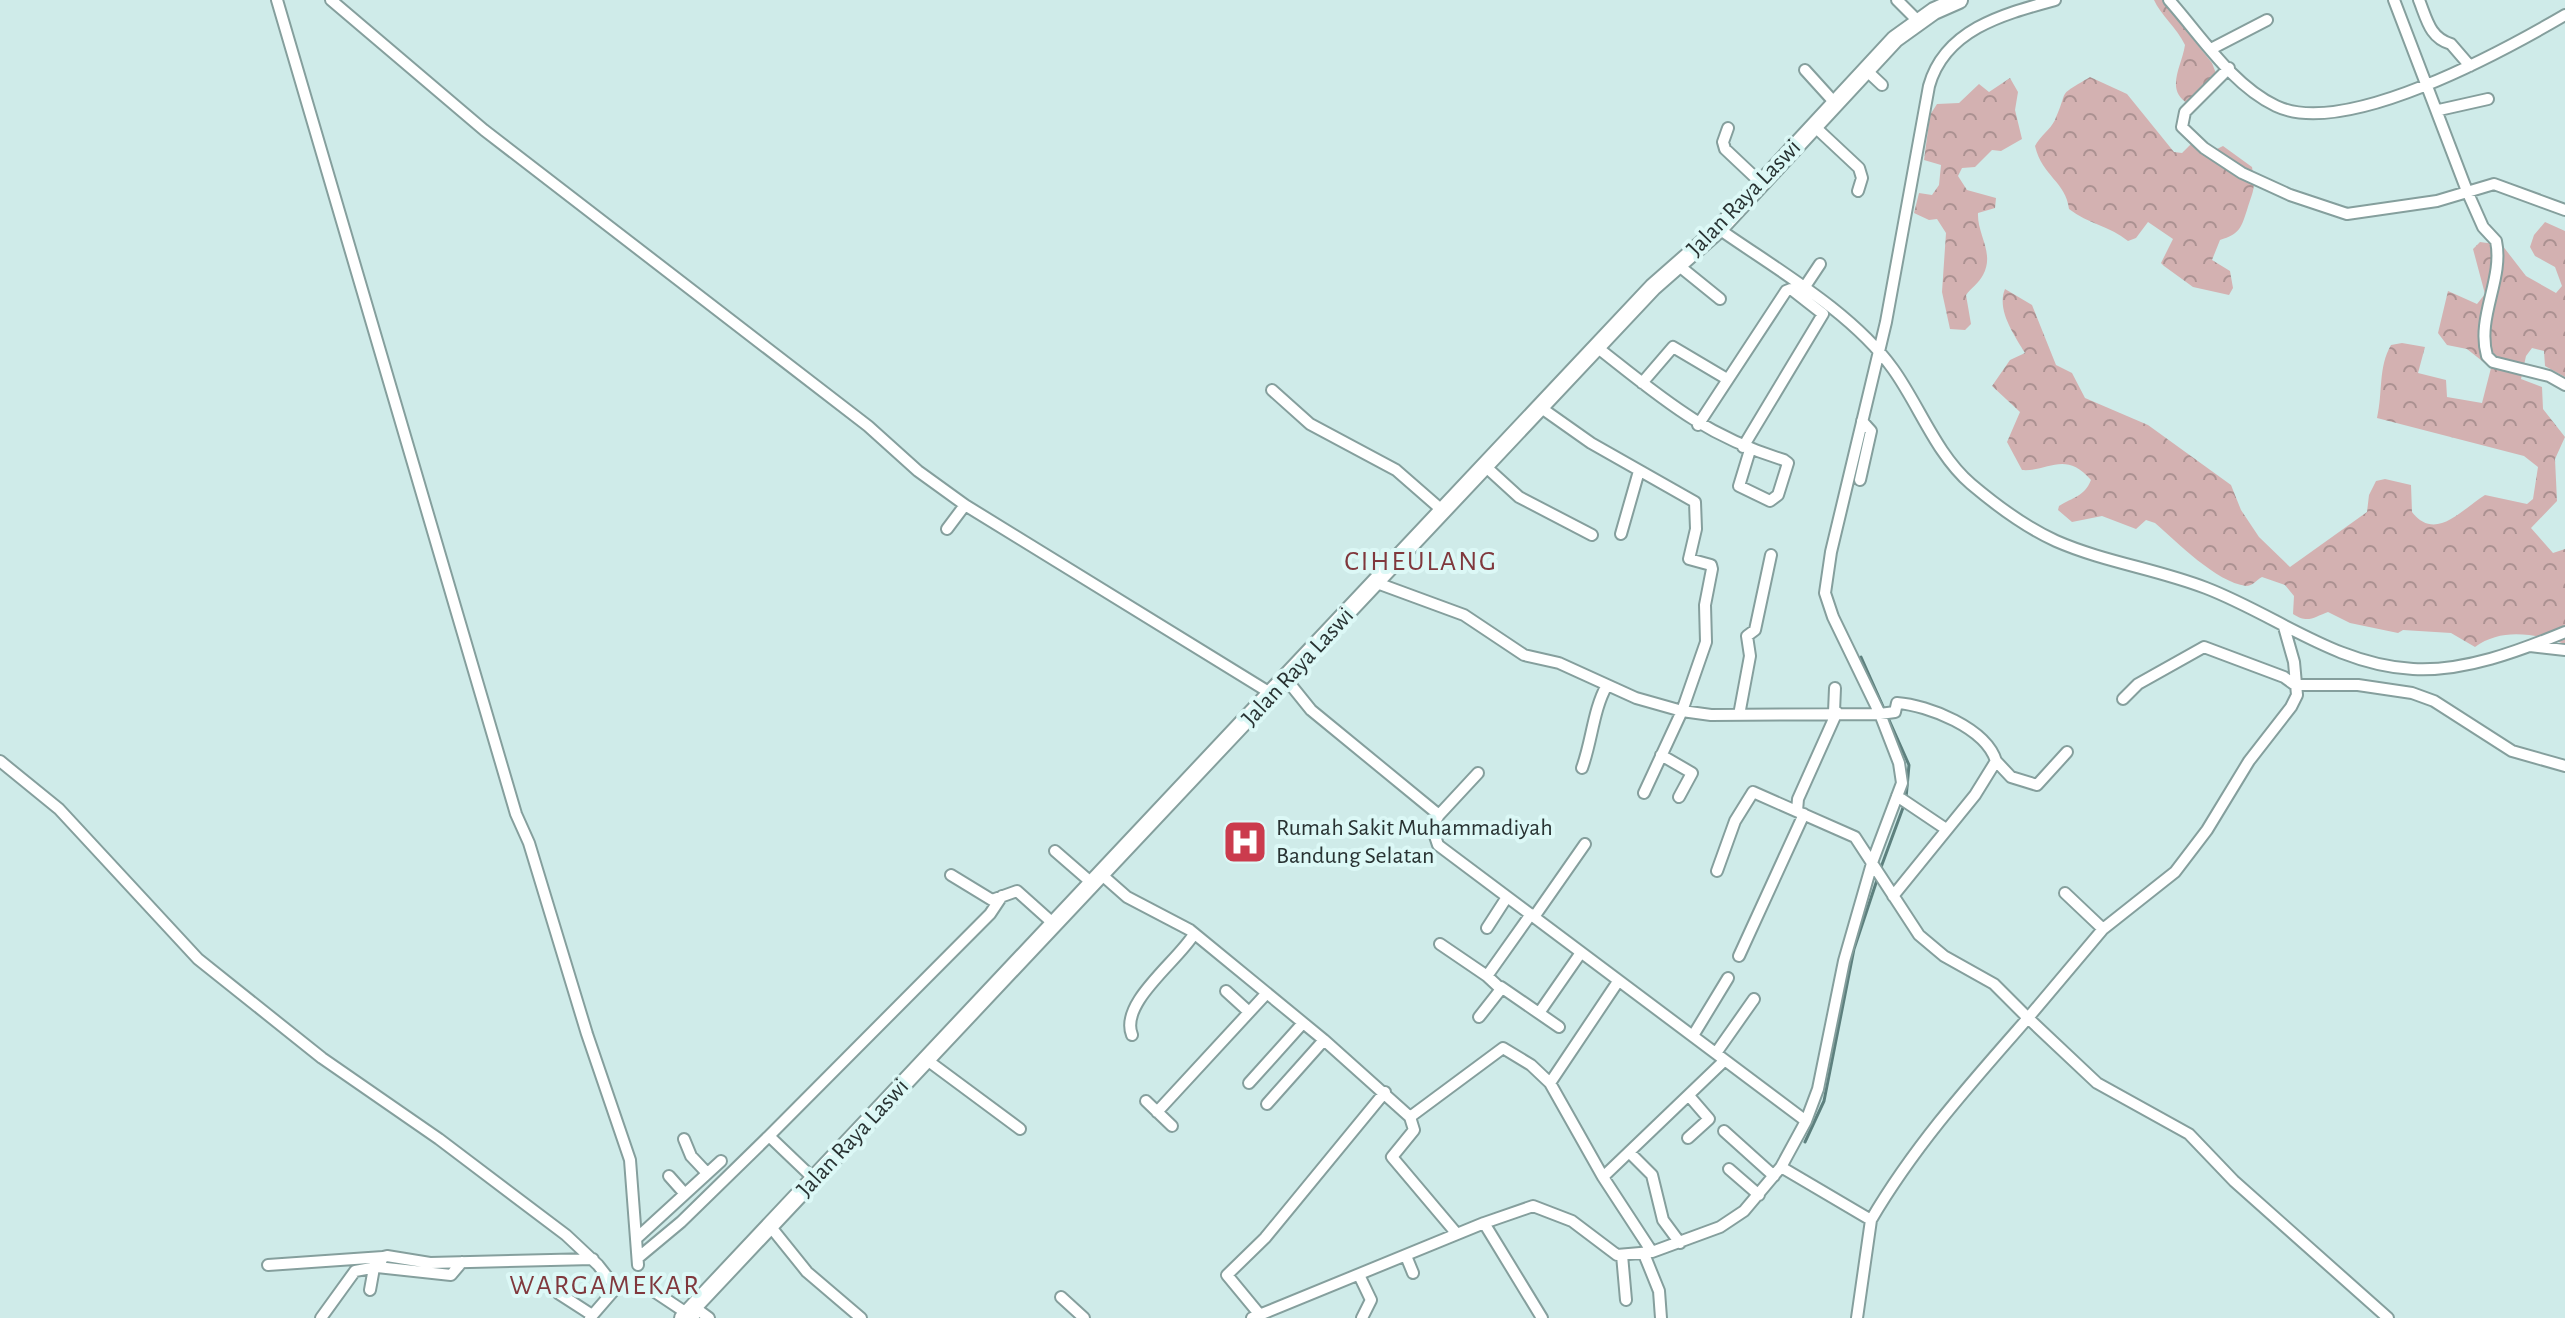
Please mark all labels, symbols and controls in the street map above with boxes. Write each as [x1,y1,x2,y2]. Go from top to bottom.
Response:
street label: Jalan Raya Laswi [1683,135,1805,261]
district label: CIHEULANG [1344,548,1498,576]
street label: Jalan Raya Laswi [1238,603,1358,731]
place label: Rumah Sakit Muhammadiyah Bandung Selatan [1276,816,1553,868]
hospital icon: Rumah Sakit Muhammadiyah Bandung Selatan [1221,818,1269,866]
street label: Jalan Raya Laswi [793,1074,913,1202]
district label: WARGAMEKAR [509,1272,701,1300]

